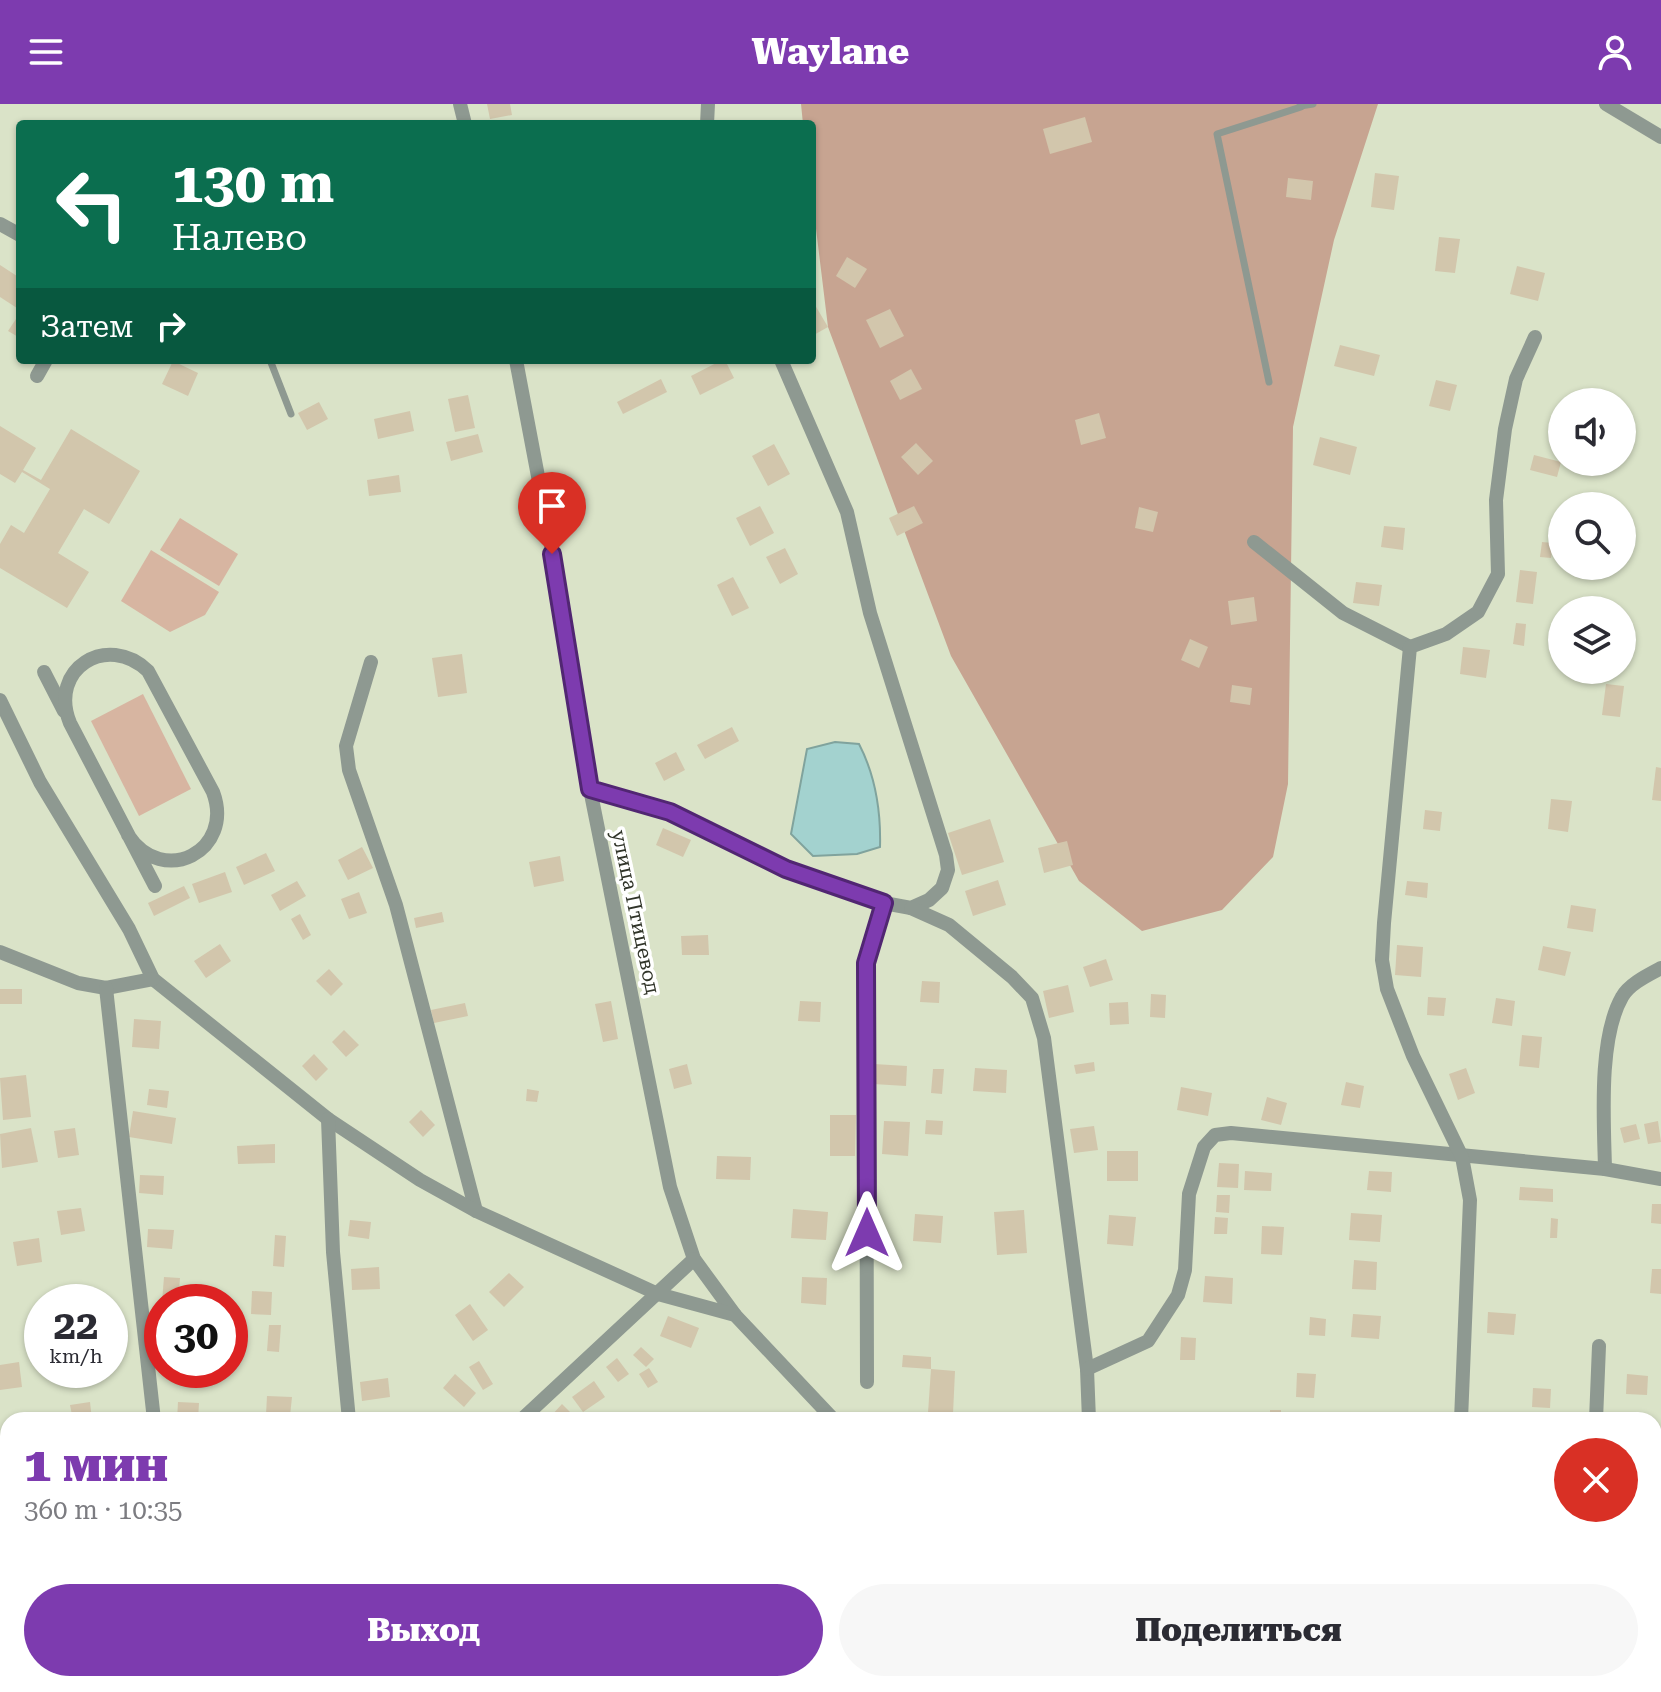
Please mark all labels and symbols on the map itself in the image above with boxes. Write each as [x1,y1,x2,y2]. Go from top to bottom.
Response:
pin [518,472,586,554]
street label: улица Птицевод [607,828,665,997]
position arrow [825,1191,909,1275]
speed limit sign: 30 [144,1284,248,1388]

